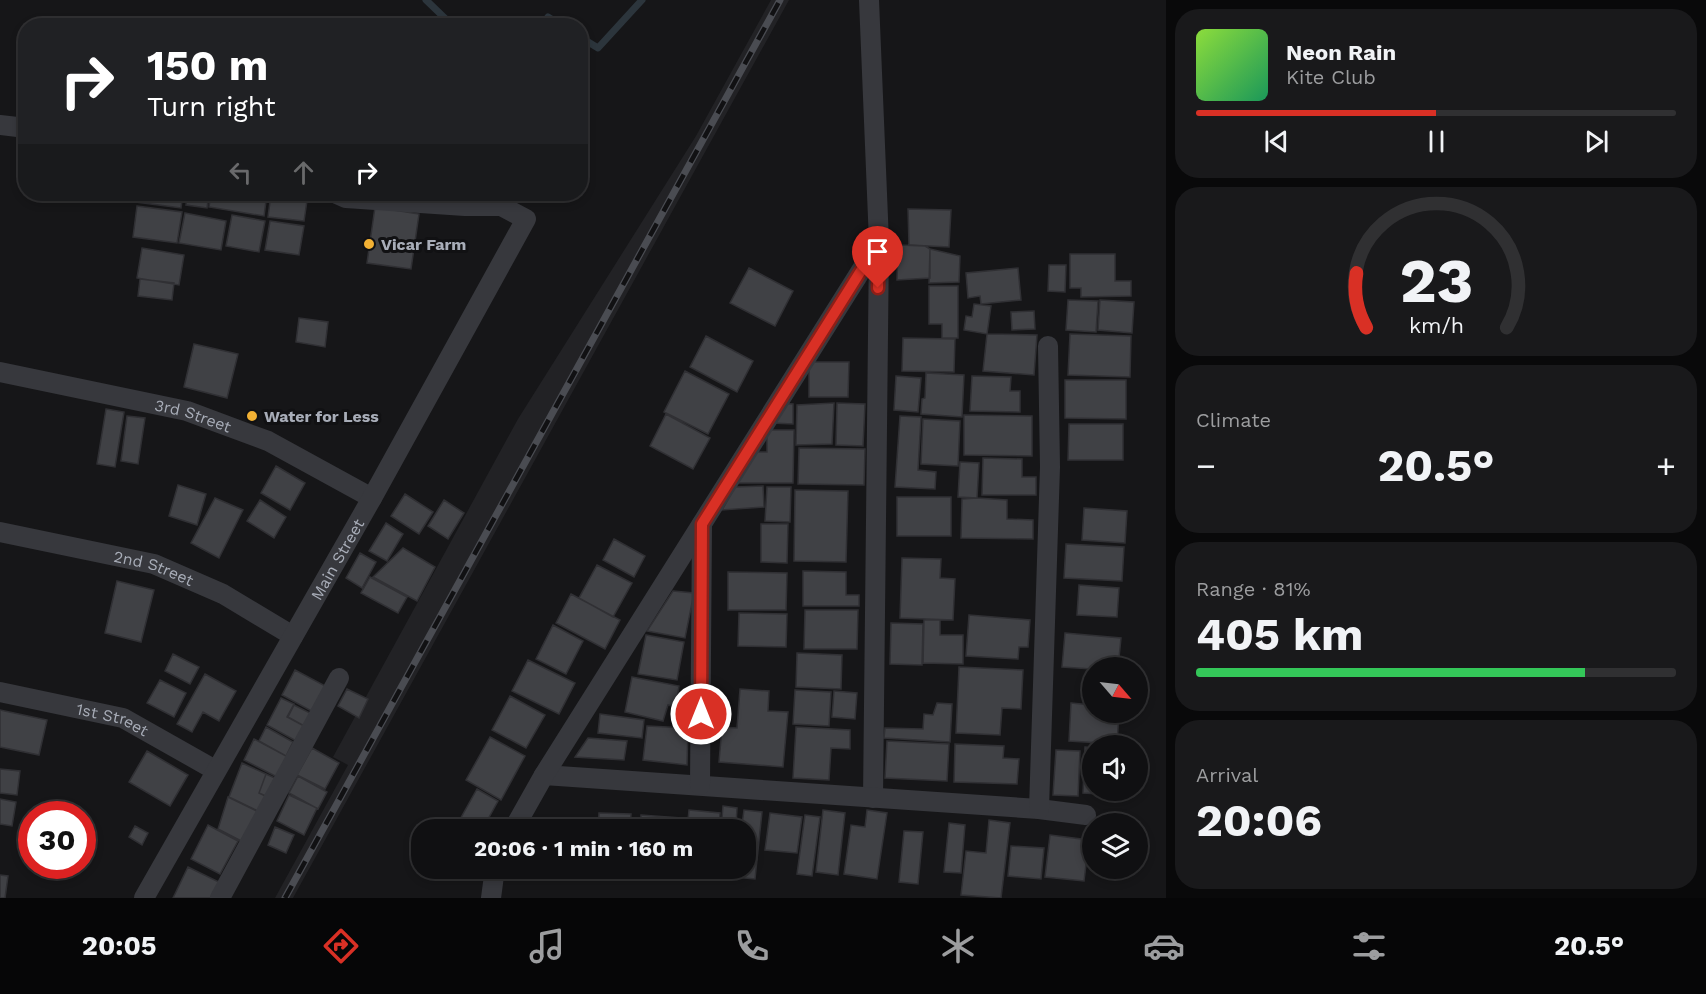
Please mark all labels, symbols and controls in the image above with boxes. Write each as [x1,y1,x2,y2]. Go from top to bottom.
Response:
text: Neon Rain [1286,40,1396,65]
text: 150 m [147,41,268,90]
icon: right [48,42,126,120]
text: Kite Club [1286,65,1376,89]
text: Turn right [147,91,276,123]
icon: previous [1260,125,1293,158]
icon: pause [1420,125,1453,158]
icon: next [1580,125,1613,158]
icon: left [224,156,257,189]
icon: ahead [287,156,320,189]
icon: right [350,156,383,189]
pin [852,226,903,288]
place label: Vicar Farm [381,235,466,254]
icon: arrive [861,235,894,268]
marker: Vicar Farm [362,237,376,251]
text: 23 [1399,244,1473,317]
text: km/h [1408,314,1464,339]
street label: 3rd Street [153,396,234,437]
place label: Water for Less [264,407,379,426]
text: Climate [1196,408,1271,432]
marker: Water for Less [245,409,259,423]
text: 20.5° [1378,439,1494,492]
text: − [1196,446,1216,485]
text: + [1656,446,1676,485]
street label: Main Street [307,515,368,603]
street label: 2nd Street [112,547,197,590]
text: Range · 81% [1196,577,1311,601]
text: 405 km [1196,608,1363,661]
north arrow [1082,657,1148,723]
map controls [1082,657,1148,879]
position arrow [669,682,733,746]
street label: 1st Street [75,699,152,741]
button: sound [1082,735,1148,801]
text: Arrival [1196,763,1258,787]
text: 20:06 [1196,794,1322,847]
speed limit sign: 30 [18,801,96,879]
button: layers [1082,813,1148,879]
text: 20:06 · 1 min · 160 m [474,836,693,861]
icon: directions [320,925,362,967]
icon: music [526,925,568,967]
icon: phone [731,925,773,967]
icon: climate [937,925,979,967]
icon: car [1143,925,1185,967]
icon: filters [1348,925,1390,967]
text: 20:05 [82,930,156,962]
text: 20.5° [1554,930,1624,962]

